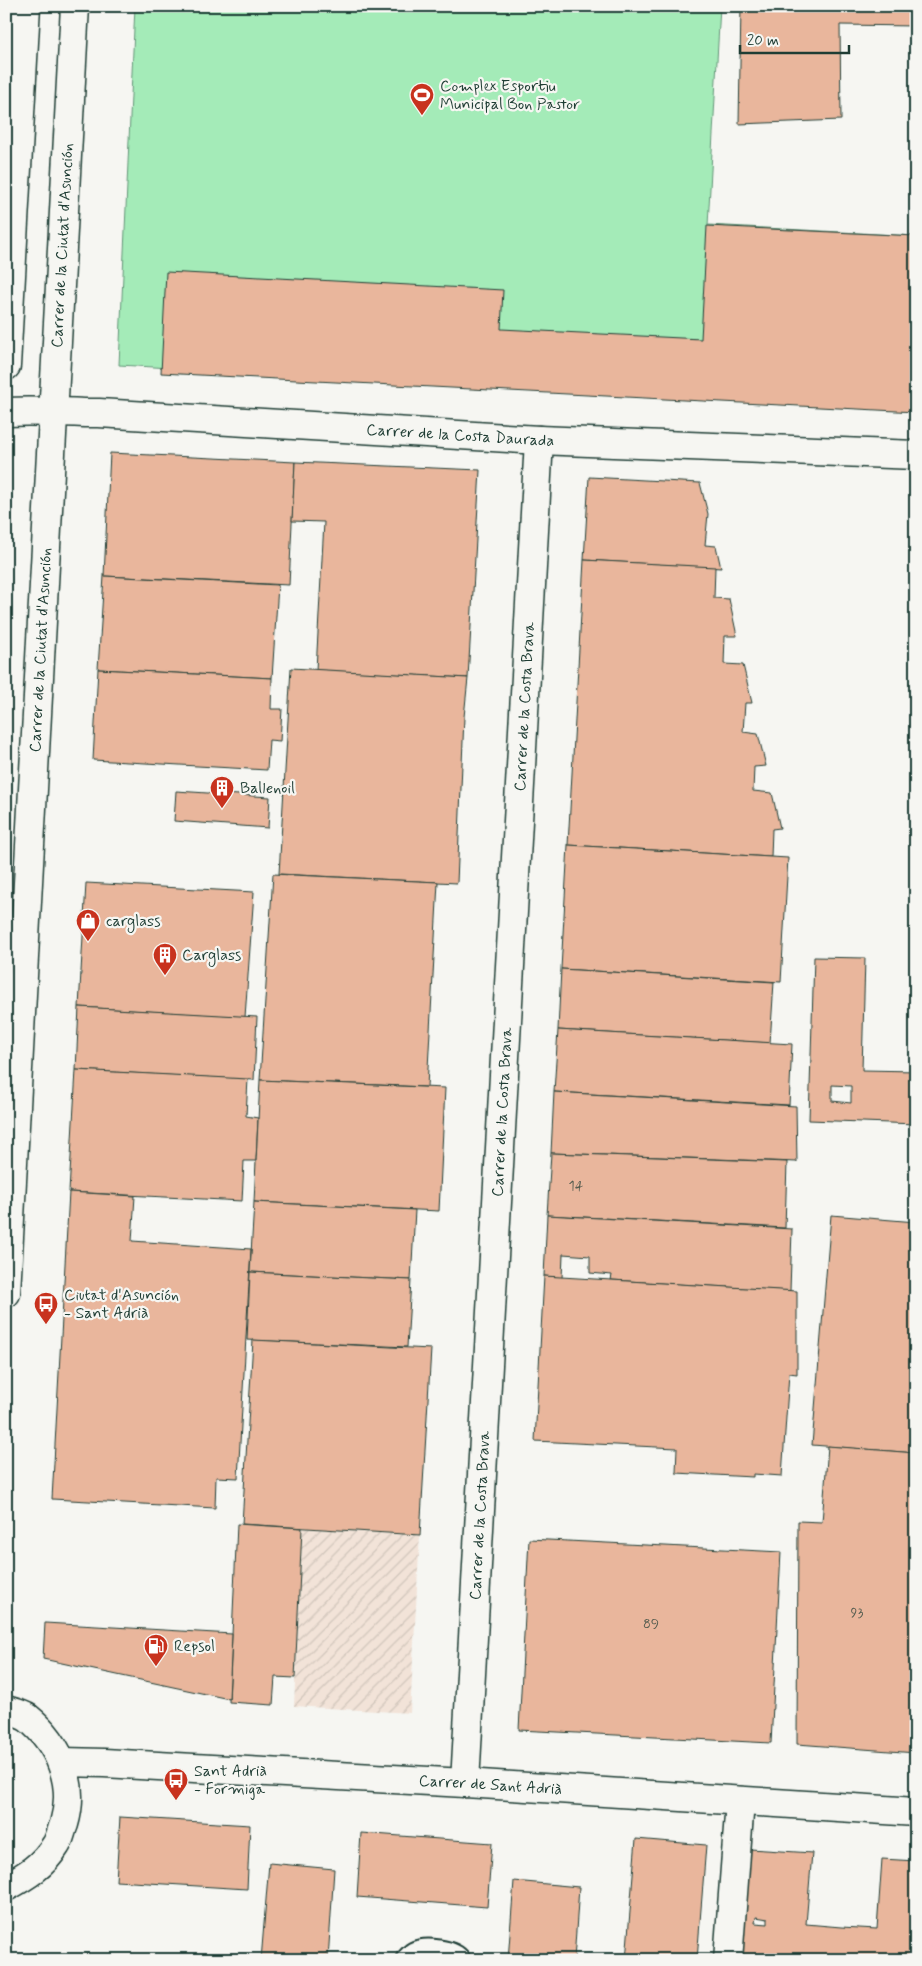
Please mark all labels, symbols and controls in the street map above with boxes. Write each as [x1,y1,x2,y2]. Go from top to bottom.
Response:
scale bar [740,22,848,54]
text: 20 m [747,31,779,51]
place label: Complex Esportiu Municipal Bon Pastor [440,76,580,115]
sports icon: Complex Esportiu Municipal Bon Pastor [409,82,435,116]
street label: Carrer de la Ciutat d'Asunción [46,143,78,348]
street label: Carrer de la Costa Daurada [366,419,555,451]
street label: Carrer de la Ciutat d'Asunción [25,547,56,753]
street label: Carrer de la Costa Brava [509,621,539,792]
building icon: Ballenoil [209,775,235,809]
place label: Ballenoil [240,778,295,799]
shop icon: carglass [75,908,101,942]
place label: carglass [106,911,161,933]
building icon: Carglass [152,942,178,976]
place label: Carglass [182,945,241,967]
street label: Carrer de la Costa Brava [487,1026,517,1197]
house number: 14 [569,1177,584,1195]
place label: Ciutat d'Asunción - Sant Adrià [64,1285,179,1324]
bus stop icon: Ciutat d'Asunción - Sant Adrià [33,1291,59,1325]
street label: Carrer de la Costa Brava [465,1430,495,1601]
house number: 93 [851,1604,863,1622]
house number: 89 [643,1615,659,1633]
fuel station icon: Repsol [143,1633,169,1667]
place label: Repsol [174,1636,215,1657]
place label: Sant Adrià - Formiga [194,1761,267,1800]
bus stop icon: Sant Adrià - Formiga [163,1767,189,1801]
street label: Carrer de Sant Adrià [418,1770,563,1800]

